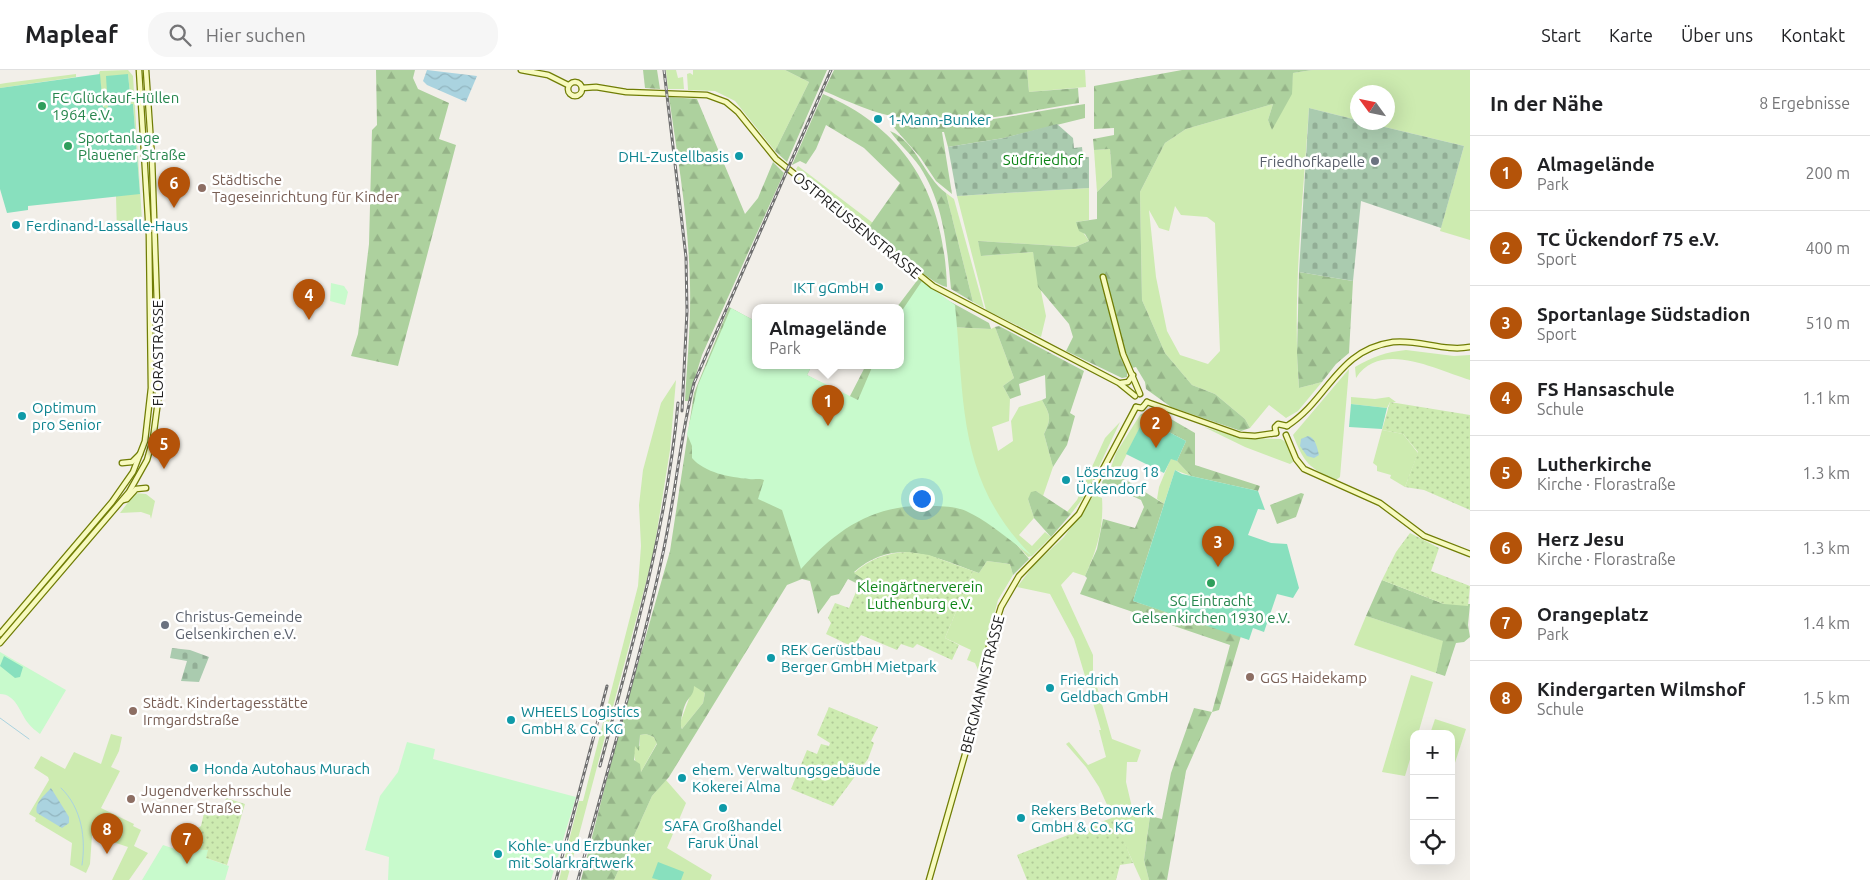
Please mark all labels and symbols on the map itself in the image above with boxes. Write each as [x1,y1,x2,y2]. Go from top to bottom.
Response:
north arrow [1350,85,1395,130]
place label: FC Glückauf-Hüllen 1964 e.V. [52,89,179,123]
marker: FC Glückauf-Hüllen 1964 e.V. [36,100,48,112]
place label: 1-Mann-Bunker [888,111,991,128]
marker: 1-Mann-Bunker [872,113,884,125]
place label: Sportanlage Plauener Straße [78,129,186,163]
marker: Sportanlage Plauener Straße [62,140,74,152]
place label: DHL-Zustellbasis [618,148,729,165]
marker: DHL-Zustellbasis [733,150,745,162]
park label: Südfriedhof [1003,151,1083,168]
place label: Friedhofkapelle [1259,153,1365,170]
marker: Friedhofkapelle [1369,155,1381,167]
pin: 6 [158,167,190,208]
street label: OSTPREUSSENSTRASSE [790,168,924,282]
place label: Städtische Tageseinrichtung für Kinder [212,171,399,205]
marker: Städtische Tageseinrichtung für Kinder [196,182,208,194]
place label: Ferdinand-Lassalle-Haus [26,217,188,234]
marker: Ferdinand-Lassalle-Haus [10,219,22,231]
pin: 4 [293,279,325,320]
place label: IKT gGmbH [793,279,869,296]
marker: IKT gGmbH [873,281,885,293]
street label: FLORASTRASSE [149,300,166,406]
pin: 1 [812,385,844,426]
place label: Optimum pro Senior [32,399,102,433]
pin: 2 [1140,407,1172,448]
marker: Optimum pro Senior [16,410,28,422]
pin: 5 [148,428,180,469]
place label: Löschzug 18 Ückendorf [1076,463,1159,497]
marker: Löschzug 18 Ückendorf [1060,474,1072,486]
your location [909,486,935,512]
pin: 3 [1202,526,1234,567]
marker: SG Eintracht Gelsenkirchen 1930 e.V. [1205,577,1217,589]
park label: Kleingärtnerverein Luthenburg e.V. [857,578,983,612]
place label: SG Eintracht Gelsenkirchen 1930 e.V. [1132,592,1290,626]
place label: Christus-Gemeinde Gelsenkirchen e.V. [175,608,303,642]
street label: BERGMANNSTRASSE [957,613,1007,755]
marker: Christus-Gemeinde Gelsenkirchen e.V. [159,619,171,631]
place label: REK Gerüstbau Berger GmbH Mietpark [781,641,937,675]
marker: REK Gerüstbau Berger GmbH Mietpark [765,652,777,664]
place label: GGS Haidekamp [1260,669,1367,686]
place label: Friedrich Geldbach GmbH [1060,671,1169,705]
marker: GGS Haidekamp [1244,671,1256,683]
marker: Friedrich Geldbach GmbH [1044,682,1056,694]
place label: Städt. Kindertagesstätte Irmgardstraße [143,694,308,728]
place label: WHEELS Logistics GmbH & Co. KG [521,703,640,737]
marker: Städt. Kindertagesstätte Irmgardstraße [127,705,139,717]
marker: WHEELS Logistics GmbH & Co. KG [505,714,517,726]
place label: Honda Autohaus Murach [204,760,370,777]
place label: ehem. Verwaltungsgebäude Kokerei Alma [692,761,881,795]
marker: Honda Autohaus Murach [188,762,200,774]
marker: ehem. Verwaltungsgebäude Kokerei Alma [676,772,688,784]
place label: Jugendverkehrsschule Wanner Straße [141,782,292,816]
marker: Jugendverkehrsschule Wanner Straße [125,793,137,805]
place label: Rekers Betonwerk GmbH & Co. KG [1031,801,1154,835]
marker: SAFA Großhandel Faruk Ünal [717,802,729,814]
marker: Rekers Betonwerk GmbH & Co. KG [1015,812,1027,824]
pin: 8 [91,813,123,854]
place label: SAFA Großhandel Faruk Ünal [664,817,782,851]
pin: 7 [171,823,203,864]
place label: Kohle- und Erzbunker mit Solarkraftwerk [508,837,652,871]
marker: Kohle- und Erzbunker mit Solarkraftwerk [492,848,504,860]

